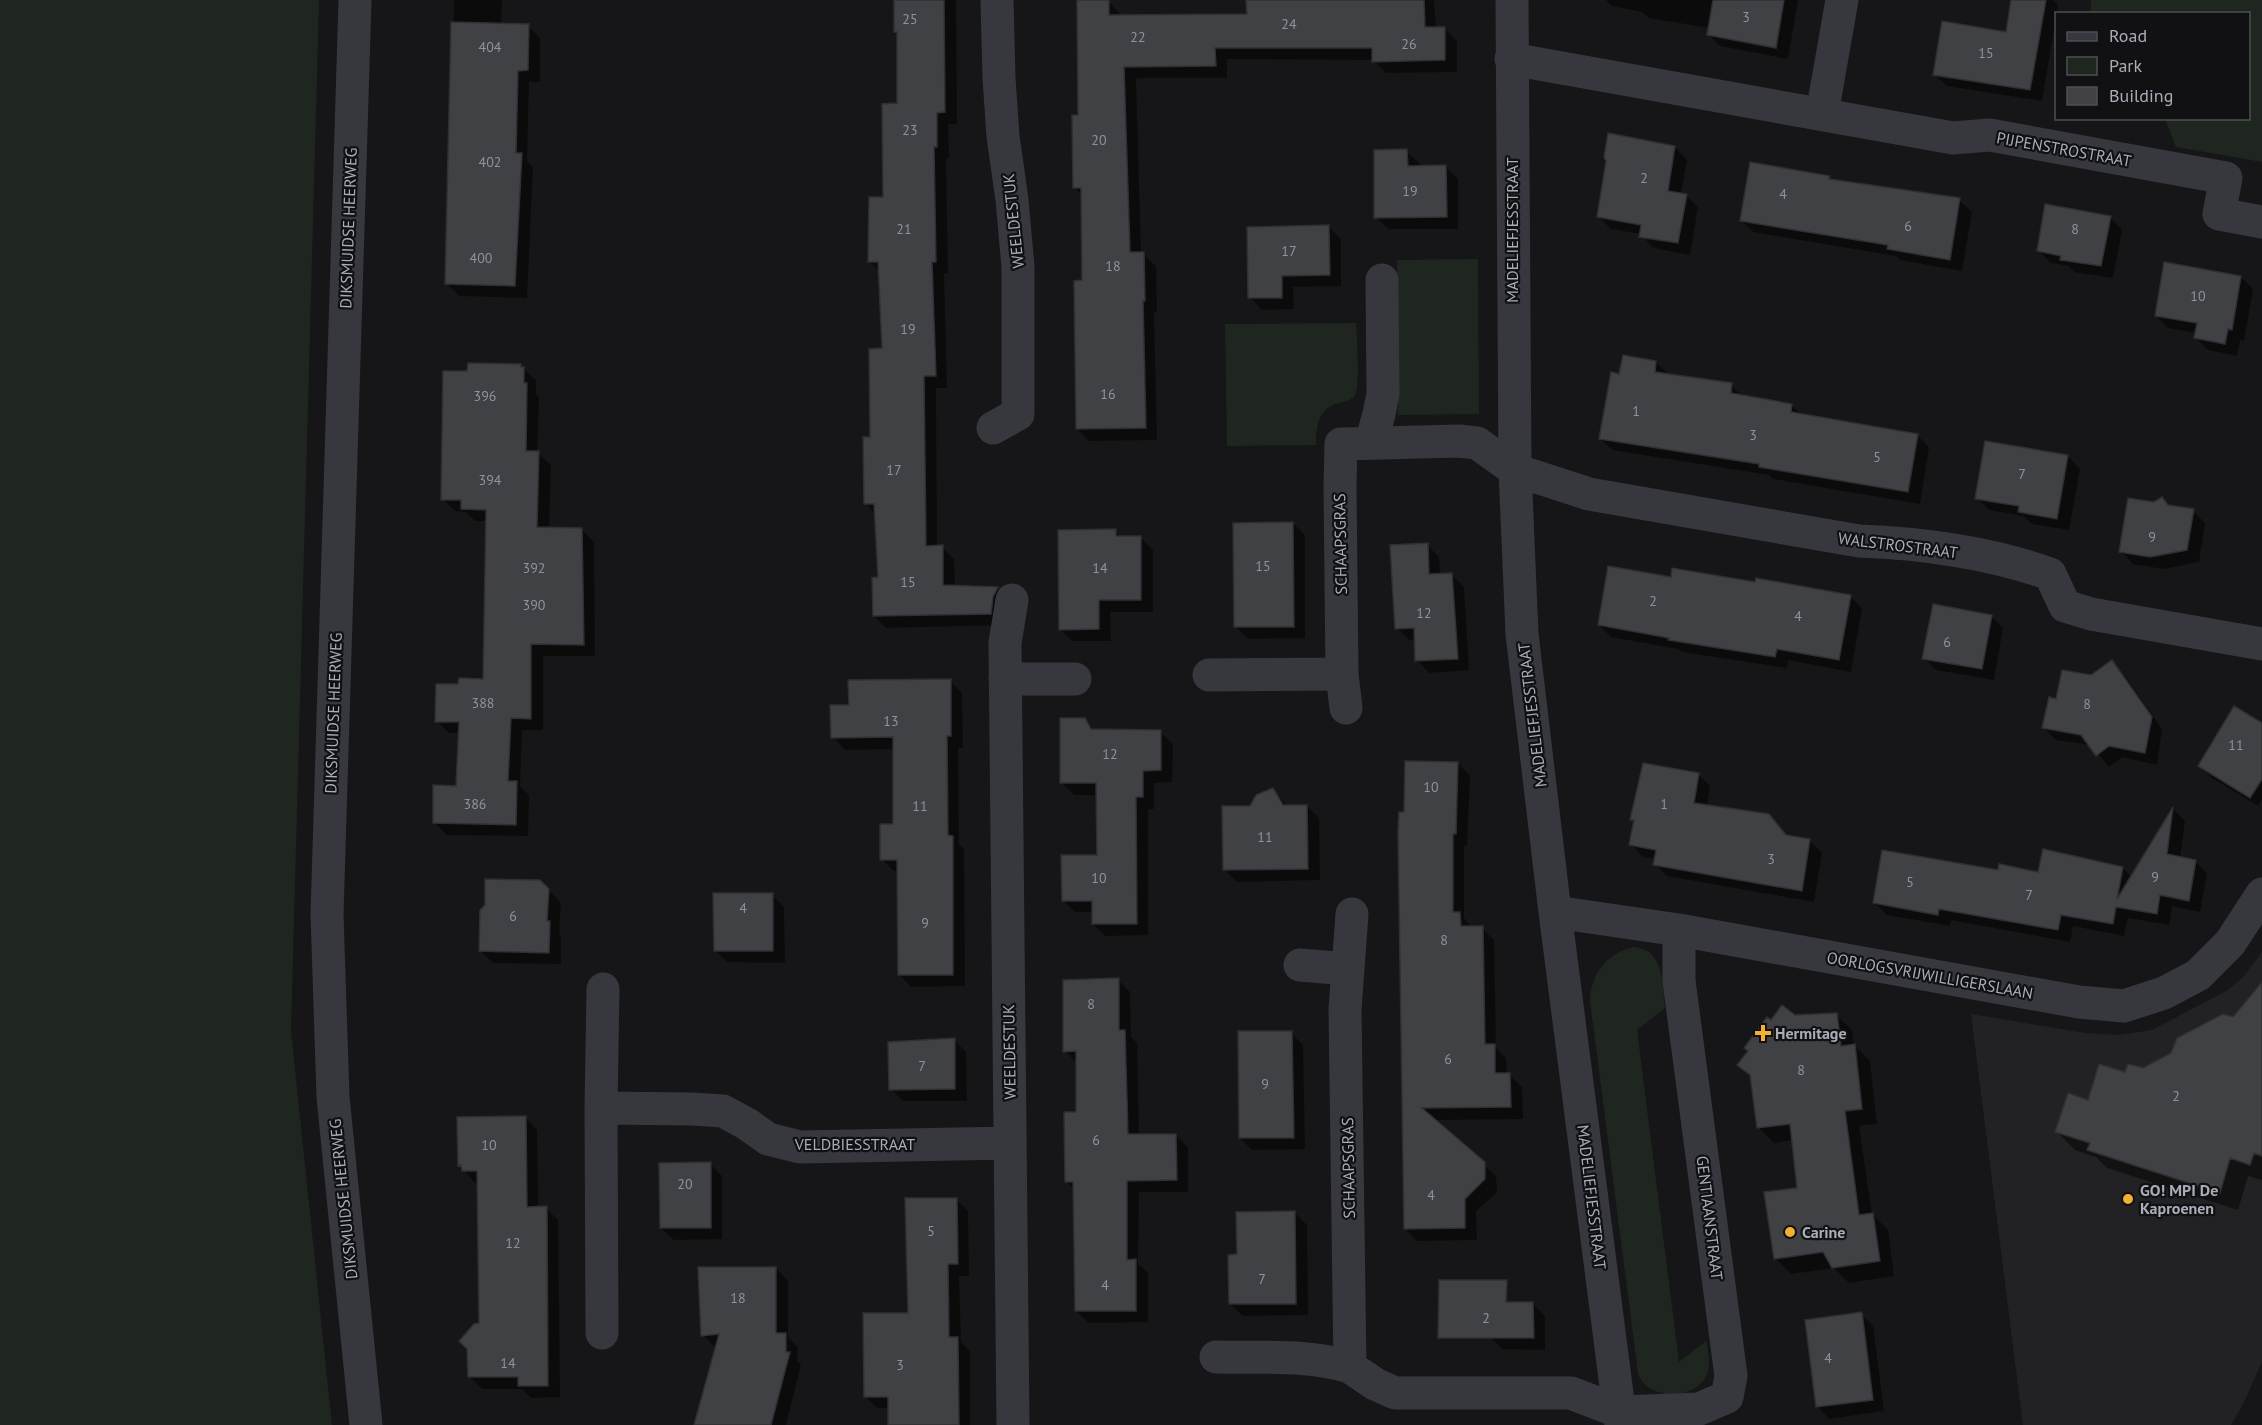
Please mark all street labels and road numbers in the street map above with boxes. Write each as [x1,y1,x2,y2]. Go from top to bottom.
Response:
street label: PIJPENSTROSTRAAT [1995,127,2133,171]
street label: DIKSMUIDSE HEERWEG [335,147,361,309]
street label: MADELIEFJESSTRAAT [1502,157,1522,303]
street label: WEELDESTUK [998,172,1028,269]
street label: SCHAAPSGRAS [1329,493,1351,595]
street label: WALSTROSTRAAT [1837,528,1959,562]
street label: DIKSMUIDSE HEERWEG [320,632,346,794]
street label: MADELIEFJESSTRAAT [1513,641,1551,788]
street label: OORLOGSVRIJWILLIGERSLAAN [1825,947,2035,1003]
street label: WEELDESTUK [998,1004,1020,1100]
street label: SCHAAPSGRAS [1337,1117,1359,1219]
street label: DIKSMUIDSE HEERWEG [325,1118,361,1280]
street label: MADELIEFJESSTRAAT [1573,1124,1611,1271]
street label: VELDBIESSTRAAT [794,1134,915,1154]
street label: GENTIAANSTRAAT [1692,1155,1728,1281]

